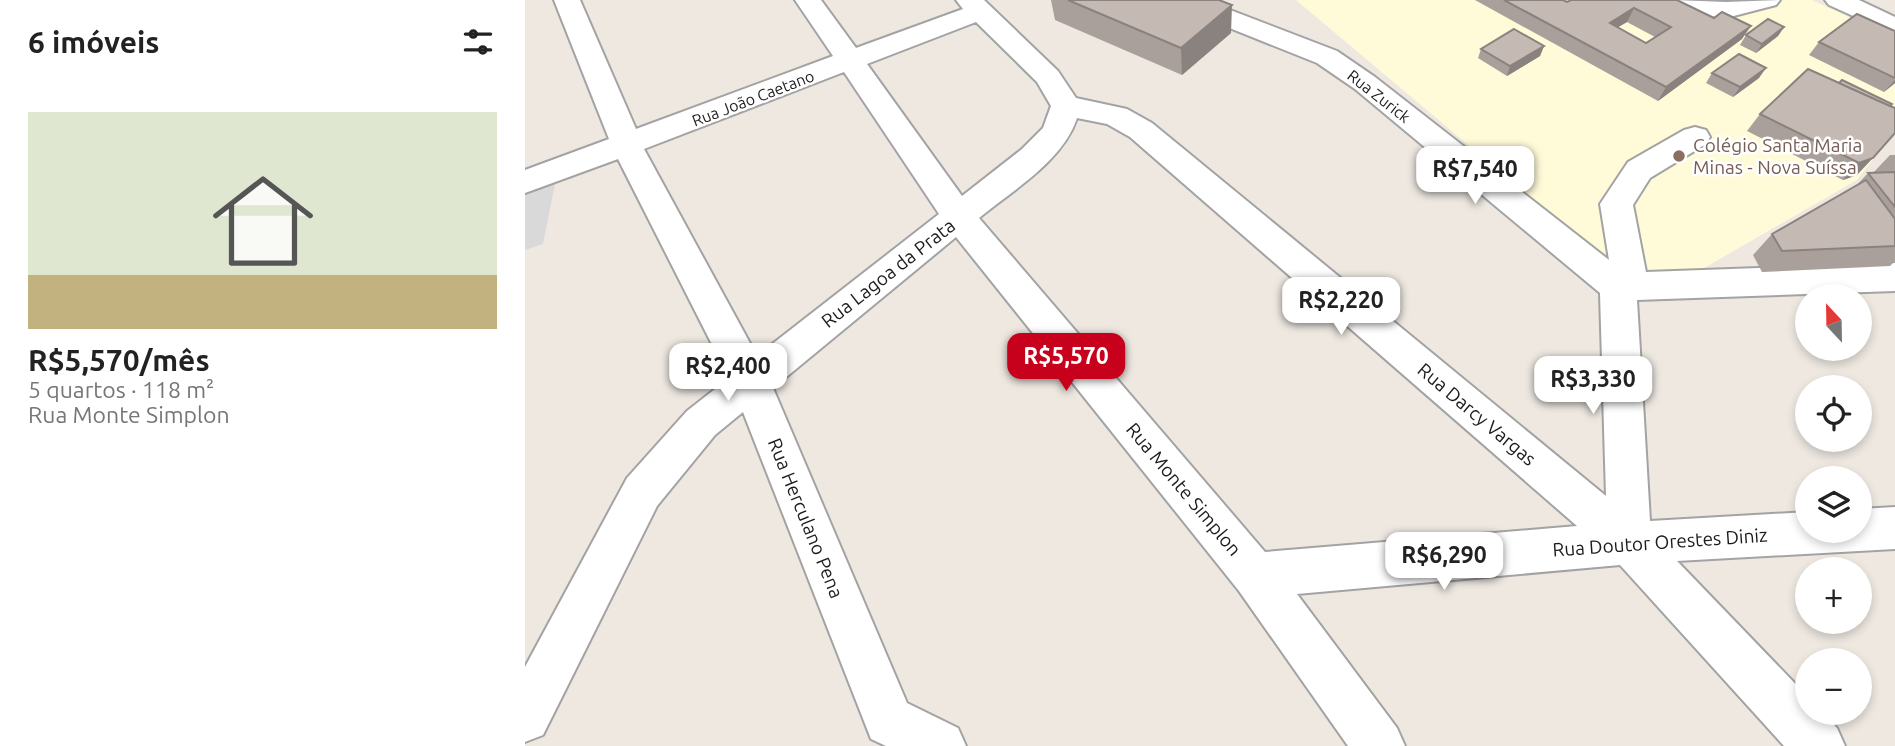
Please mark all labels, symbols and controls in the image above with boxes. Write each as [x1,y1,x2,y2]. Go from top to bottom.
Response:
icon: filters [459,23,497,61]
text: 6 imóveis [28,25,159,59]
street label: Rua João Caetano [689,66,817,130]
street label: Rua Zurick [1344,66,1414,126]
place label: Colégio Santa Maria Minas - Nova Suíssa [1693,134,1862,178]
pin: R$7,540 [1410,146,1540,206]
marker: Colégio Santa Maria Minas - Nova Suíssa [1671,148,1687,164]
text: R$7,540 [1432,156,1518,181]
icon: home [200,158,326,284]
street label: Rua Lagoa da Prata [817,214,959,332]
pin: R$2,220 [1276,278,1406,337]
north arrow [1795,284,1873,360]
map controls [1795,284,1872,725]
text: R$2,220 [1298,287,1384,312]
pin: R$5,570 [1001,334,1131,393]
text: R$5,570/mês [28,343,210,377]
text: R$5,570 [1023,343,1109,368]
pin: R$2,400 [663,344,793,403]
text: R$2,400 [685,353,771,378]
pin: R$3,330 [1528,356,1658,416]
street label: Rua Darcy Vargas [1413,358,1541,470]
text: R$3,330 [1550,366,1636,391]
button: locate [1795,375,1872,452]
text: 5 quartos · 118 m² [28,377,214,402]
text: Rua Monte Simplon [28,402,230,427]
street label: Rua Monte Simplon [1122,418,1246,560]
street label: Rua Herculano Pena [764,435,848,601]
button: layers [1795,466,1872,543]
street label: Rua Doutor Orestes Diniz [1552,523,1769,560]
pin: R$6,290 [1379,532,1509,592]
text: R$6,290 [1401,542,1487,567]
button: + [1795,557,1872,634]
button: − [1795,648,1872,725]

